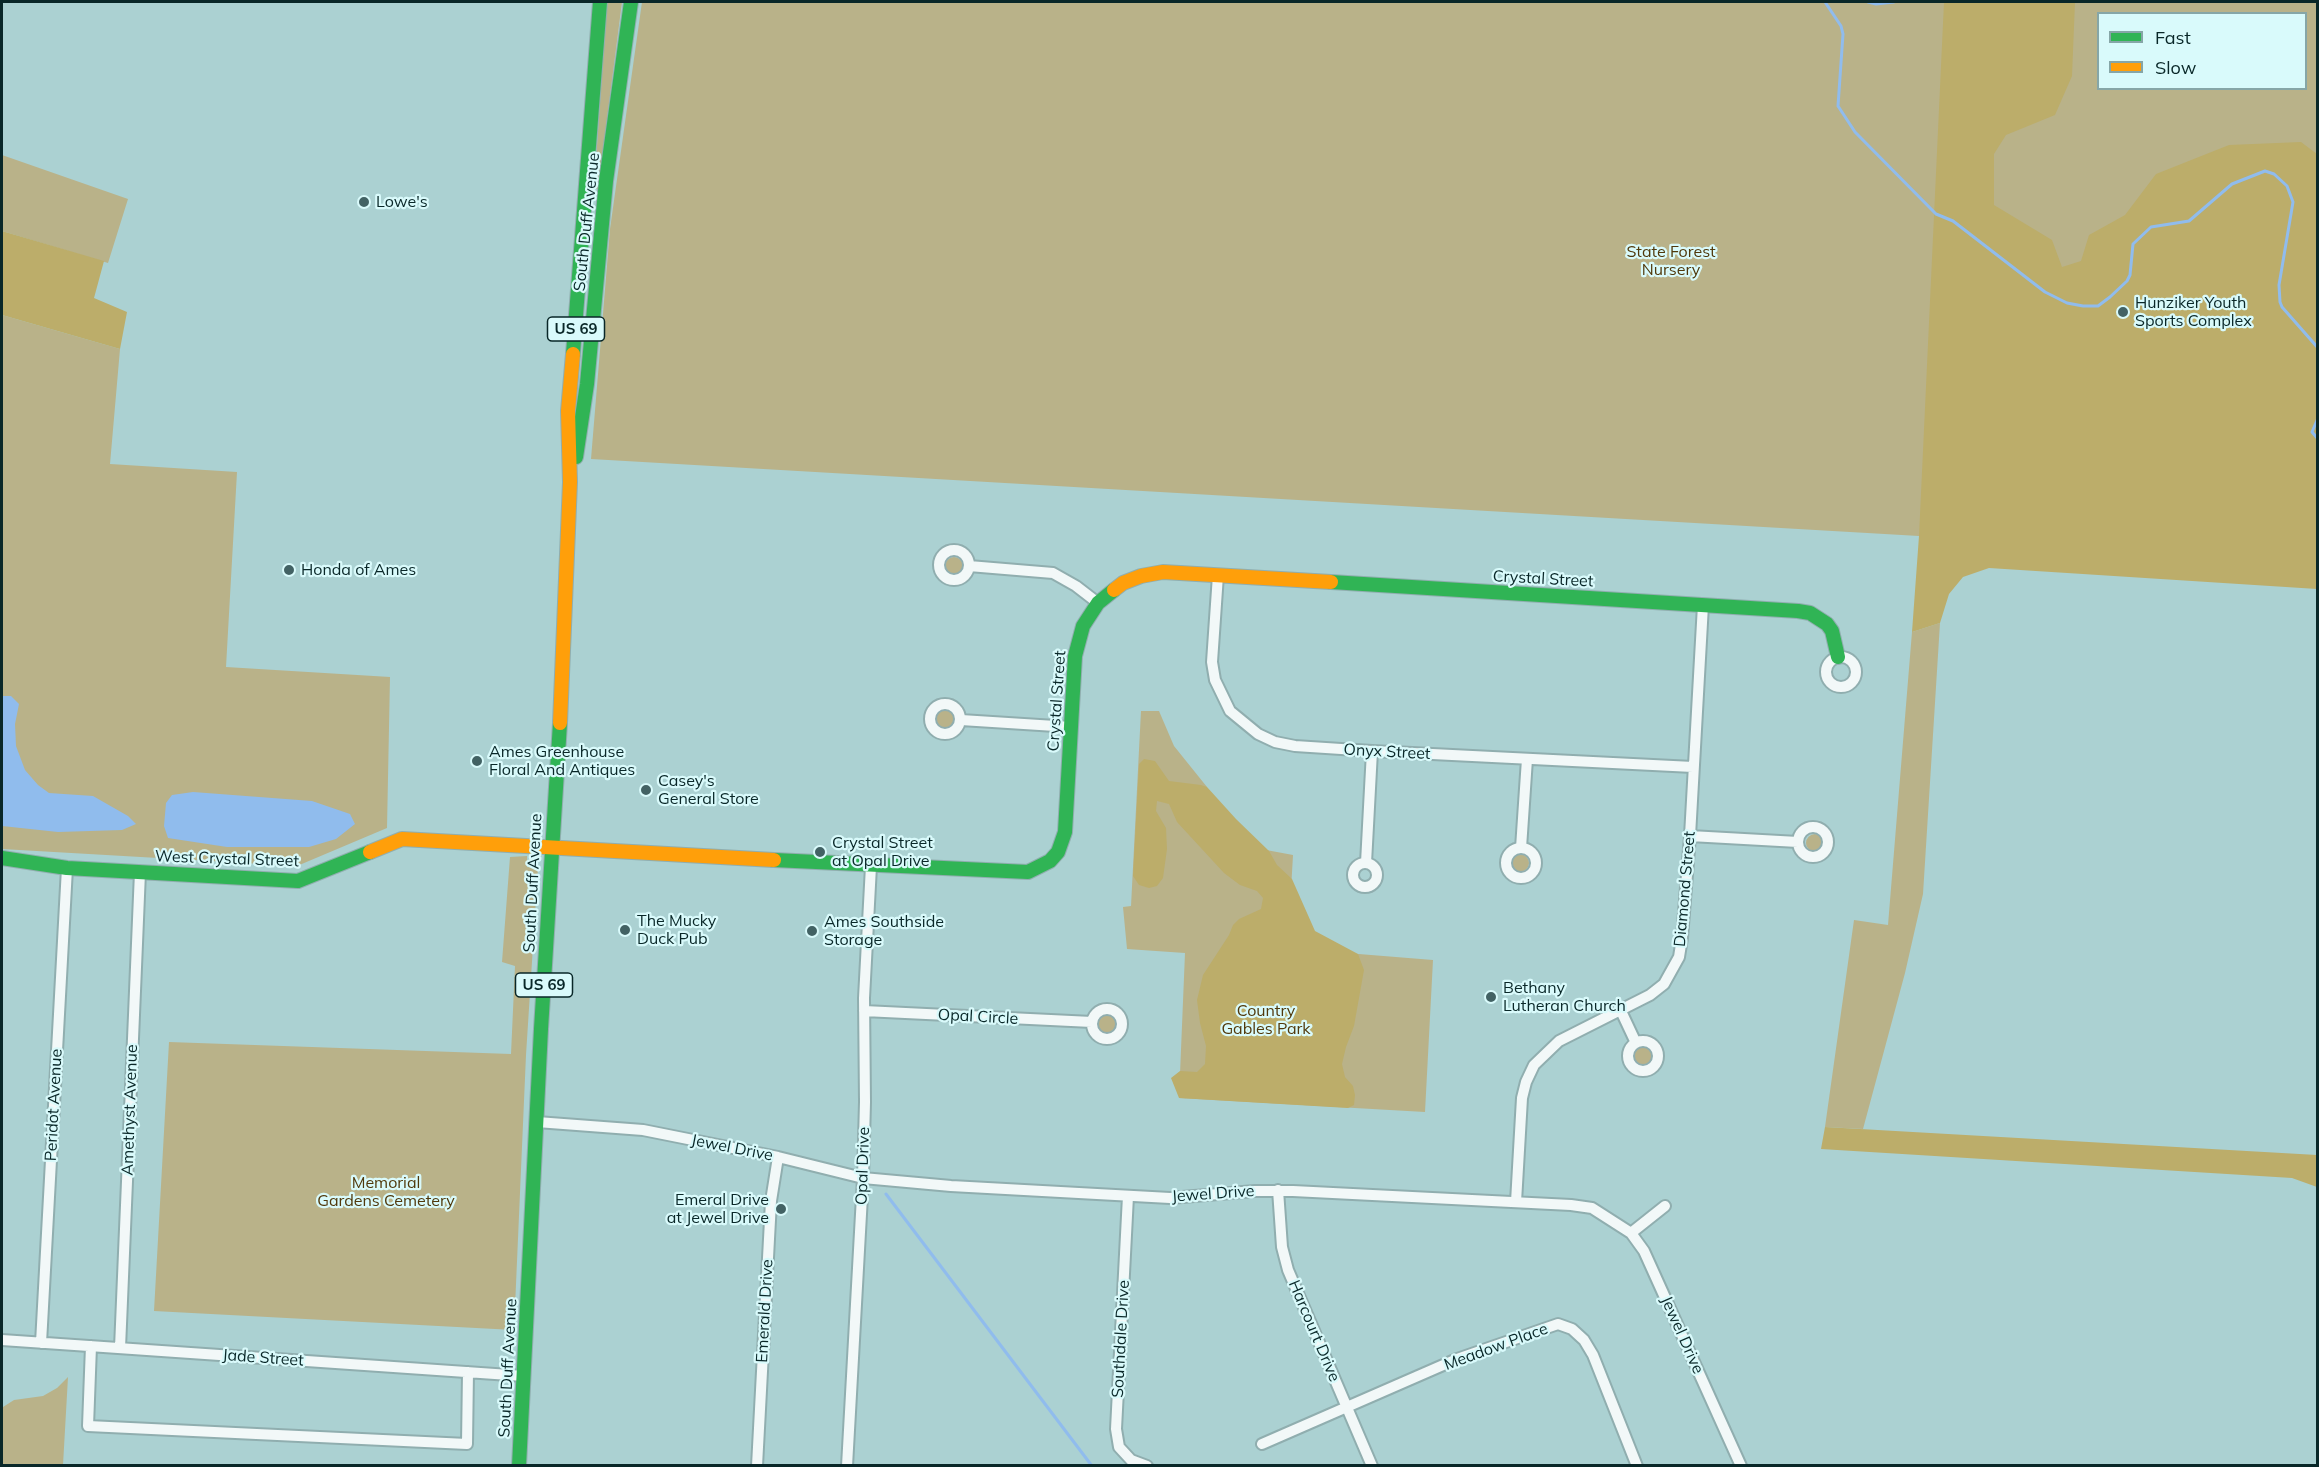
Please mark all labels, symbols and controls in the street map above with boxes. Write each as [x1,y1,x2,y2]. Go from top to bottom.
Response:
legend [2097,12,2307,90]
text: Fast [2155,26,2191,49]
text: Slow [2155,56,2196,79]
street label: South Duff Avenue [570,152,604,292]
place label: Lowe's [376,192,428,212]
marker: Lowe's [357,195,371,209]
park label: State Forest Nursery [1626,242,1716,280]
place label: Hunziker Youth Sports Complex [2135,293,2252,331]
marker: Hunziker Youth Sports Complex [2116,305,2130,319]
road number: US 69 [548,317,604,341]
place label: Honda of Ames [301,560,416,580]
marker: Honda of Ames [282,563,296,577]
street label: Crystal Street [1492,567,1594,591]
street label: Crystal Street [1044,650,1070,752]
street label: Onyx Street [1343,740,1431,764]
place label: Ames Greenhouse Floral And Antiques [489,742,635,780]
marker: Ames Greenhouse Floral And Antiques [470,754,484,768]
place label: Casey's General Store [658,771,759,809]
marker: Casey's General Store [639,783,653,797]
street label: South Duff Avenue [520,813,546,953]
street label: Diamond Street [1670,830,1700,948]
place label: Crystal Street at Opal Drive [832,833,933,871]
marker: Crystal Street at Opal Drive [813,845,827,859]
street label: West Crystal Street [155,847,299,871]
place label: The Mucky Duck Pub [637,911,716,949]
place label: Ames Southside Storage [824,912,944,950]
marker: The Mucky Duck Pub [618,923,632,937]
marker: Ames Southside Storage [805,924,819,938]
road number: US 69 [516,973,572,997]
place label: Bethany Lutheran Church [1503,978,1626,1016]
marker: Bethany Lutheran Church [1484,990,1498,1004]
park label: Country Gables Park [1221,1001,1311,1039]
street label: Opal Circle [937,1005,1019,1029]
street label: Amethyst Avenue [118,1044,142,1176]
street label: Peridot Avenue [41,1048,67,1162]
street label: Opal Drive [852,1127,874,1205]
street label: Jewel Drive [689,1131,775,1165]
park label: Memorial Gardens Cemetery [317,1173,455,1211]
street label: Jewel Drive [1171,1182,1255,1206]
place label: Emeral Drive at Jewel Drive [667,1190,769,1228]
marker: Emeral Drive at Jewel Drive [774,1202,788,1216]
street label: Emerald Drive [753,1259,777,1363]
street label: Harcourt Drive [1284,1277,1344,1385]
street label: Southdale Drive [1108,1280,1134,1398]
street label: Jewel Drive [1656,1293,1708,1377]
street label: South Duff Avenue [495,1298,521,1438]
street label: Meadow Place [1441,1319,1551,1375]
street label: Jade Street [222,1346,304,1370]

